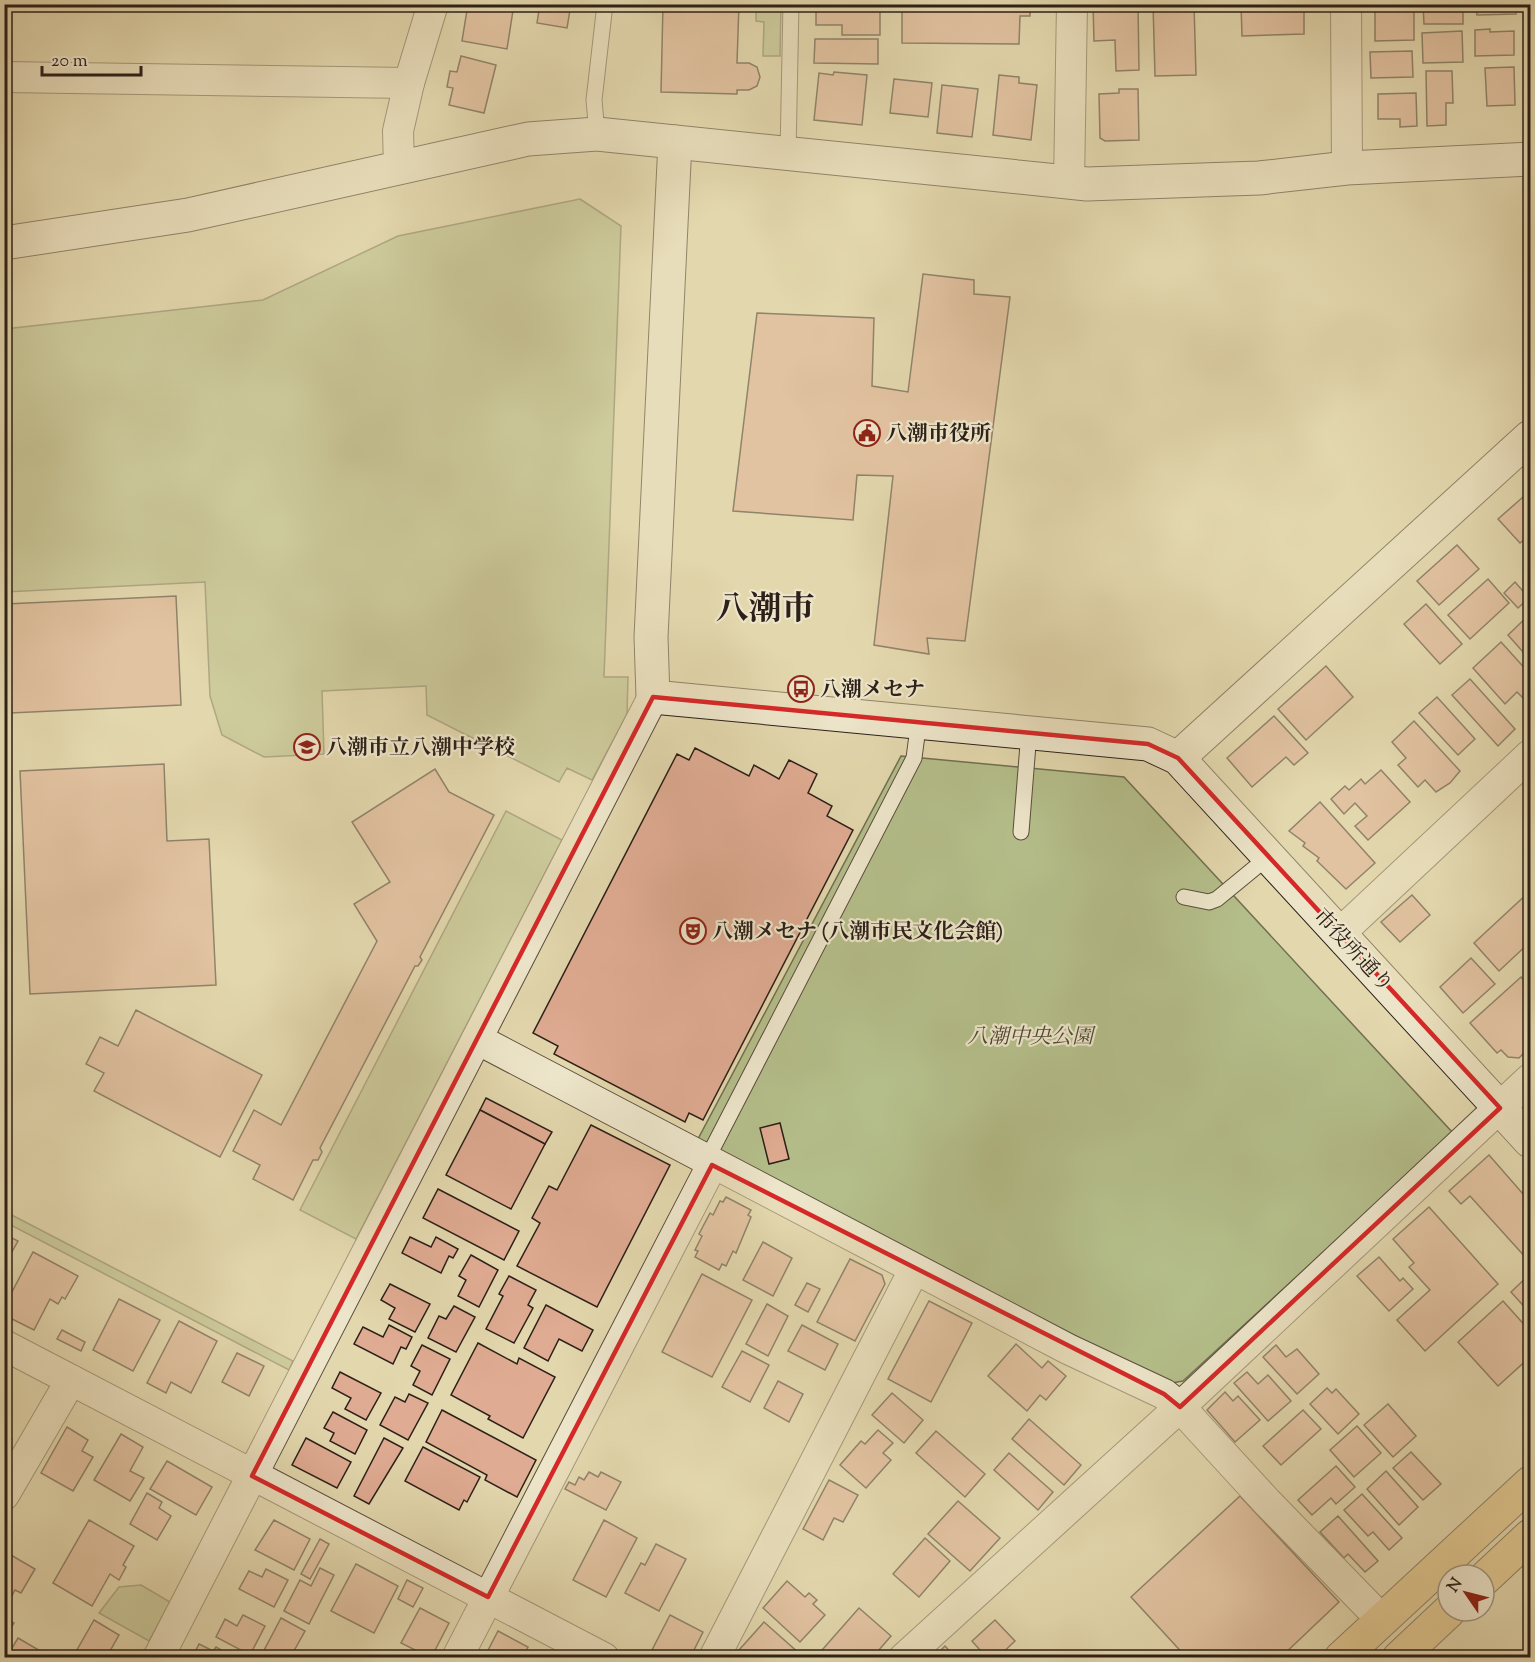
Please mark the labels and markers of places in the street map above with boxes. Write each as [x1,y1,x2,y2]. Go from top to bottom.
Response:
public building icon: 八潮市役所 [852,418,882,448]
place label: 八潮市役所 [886,420,991,450]
bus stop icon: 八潮メセナ [786,674,816,704]
place label: 八潮メセナ [820,676,925,706]
school or university icon: 八潮市立八潮中学校 [292,732,322,762]
place label: 八潮市立八潮中学校 [326,734,515,764]
theatre icon: 八潮メセナ (八潮市民文化会館) [678,916,708,946]
place label: 八潮メセナ (八潮市民文化会館) [712,918,1003,948]

